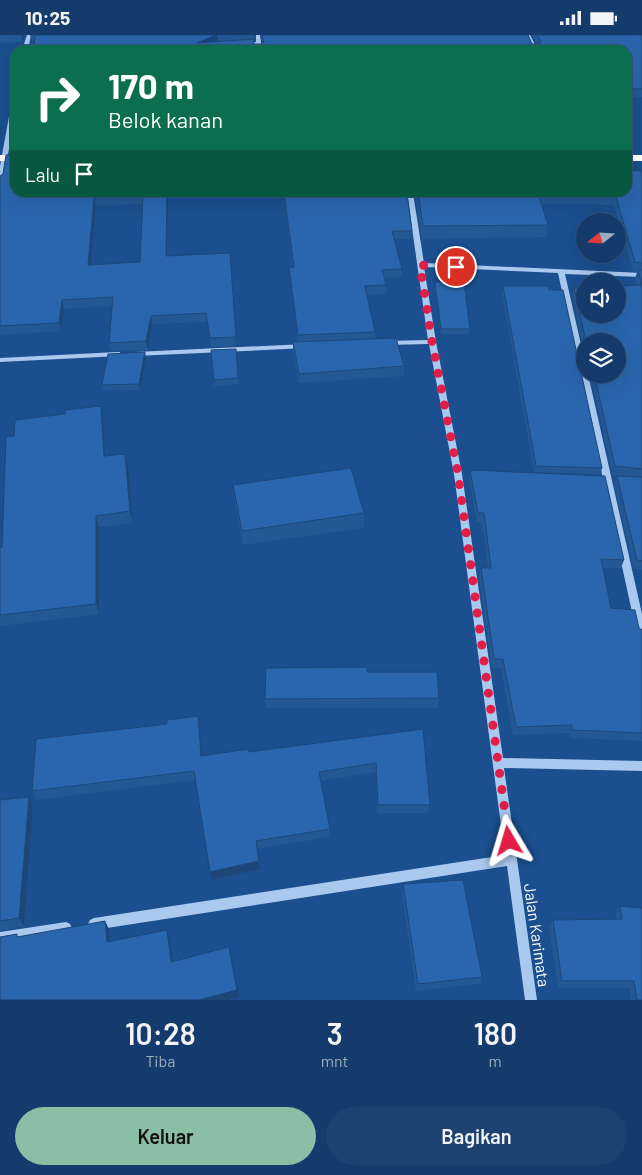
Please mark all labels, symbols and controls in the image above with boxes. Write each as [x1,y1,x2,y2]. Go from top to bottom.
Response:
text: 10:25 [25,6,70,29]
text: 170 m [108,64,194,106]
icon: right [25,65,90,130]
text: Belok kanan [108,106,223,132]
icon: arrive [70,160,98,188]
text: Lalu [25,163,60,186]
north arrow [576,213,626,263]
map controls [576,213,626,383]
pin [435,246,477,288]
icon: arrive [442,253,470,281]
button: sound [576,273,626,323]
button: layers [576,333,626,383]
position arrow [482,814,534,866]
street label: Jalan Karimata [521,882,554,988]
text: 10:28 [125,1015,196,1051]
text: 3 [327,1015,343,1051]
text: 180 [473,1015,517,1051]
text: Tiba [145,1051,175,1070]
text: mnt [321,1051,348,1070]
text: m [489,1051,502,1070]
button: Keluar [15,1107,316,1165]
button: Bagikan [326,1107,627,1165]

